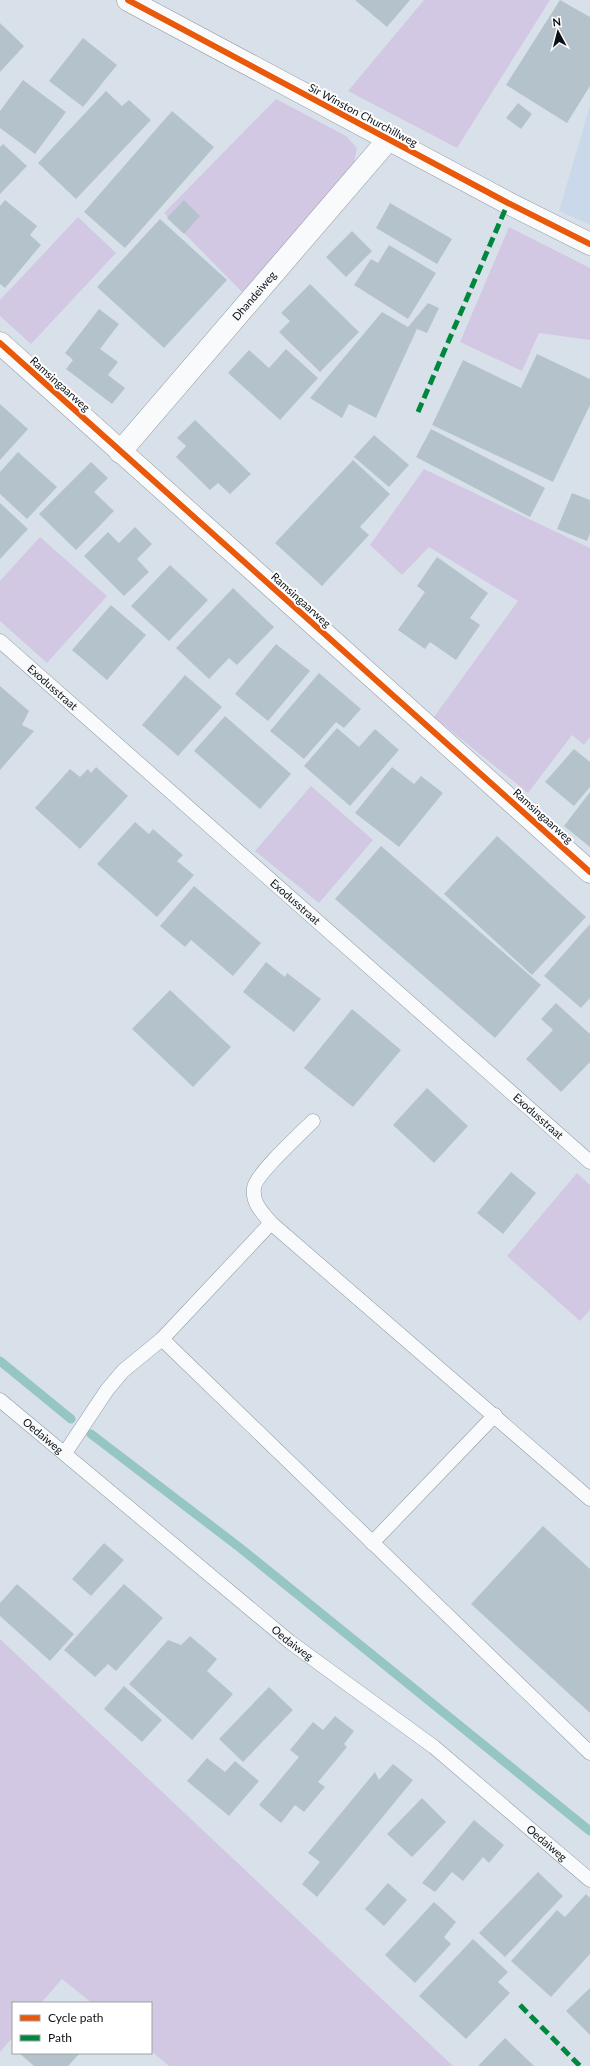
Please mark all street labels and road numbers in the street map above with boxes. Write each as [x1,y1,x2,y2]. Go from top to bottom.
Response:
street label: Sir Winston Churchillweg [306,80,420,149]
street label: Dhandeiweg [229,268,279,323]
street label: Ramsingaarweg [28,353,93,414]
street label: Ramsingaarweg [269,569,334,630]
street label: Exodusstraat [25,661,81,713]
street label: Ramsingaarweg [511,785,576,846]
street label: Exodusstraat [268,876,323,927]
street label: Exodusstraat [511,1090,566,1141]
street label: Oedaiweg [20,1415,66,1456]
street label: Oedaiweg [269,1622,316,1663]
street label: Oedaiweg [524,1822,570,1864]

